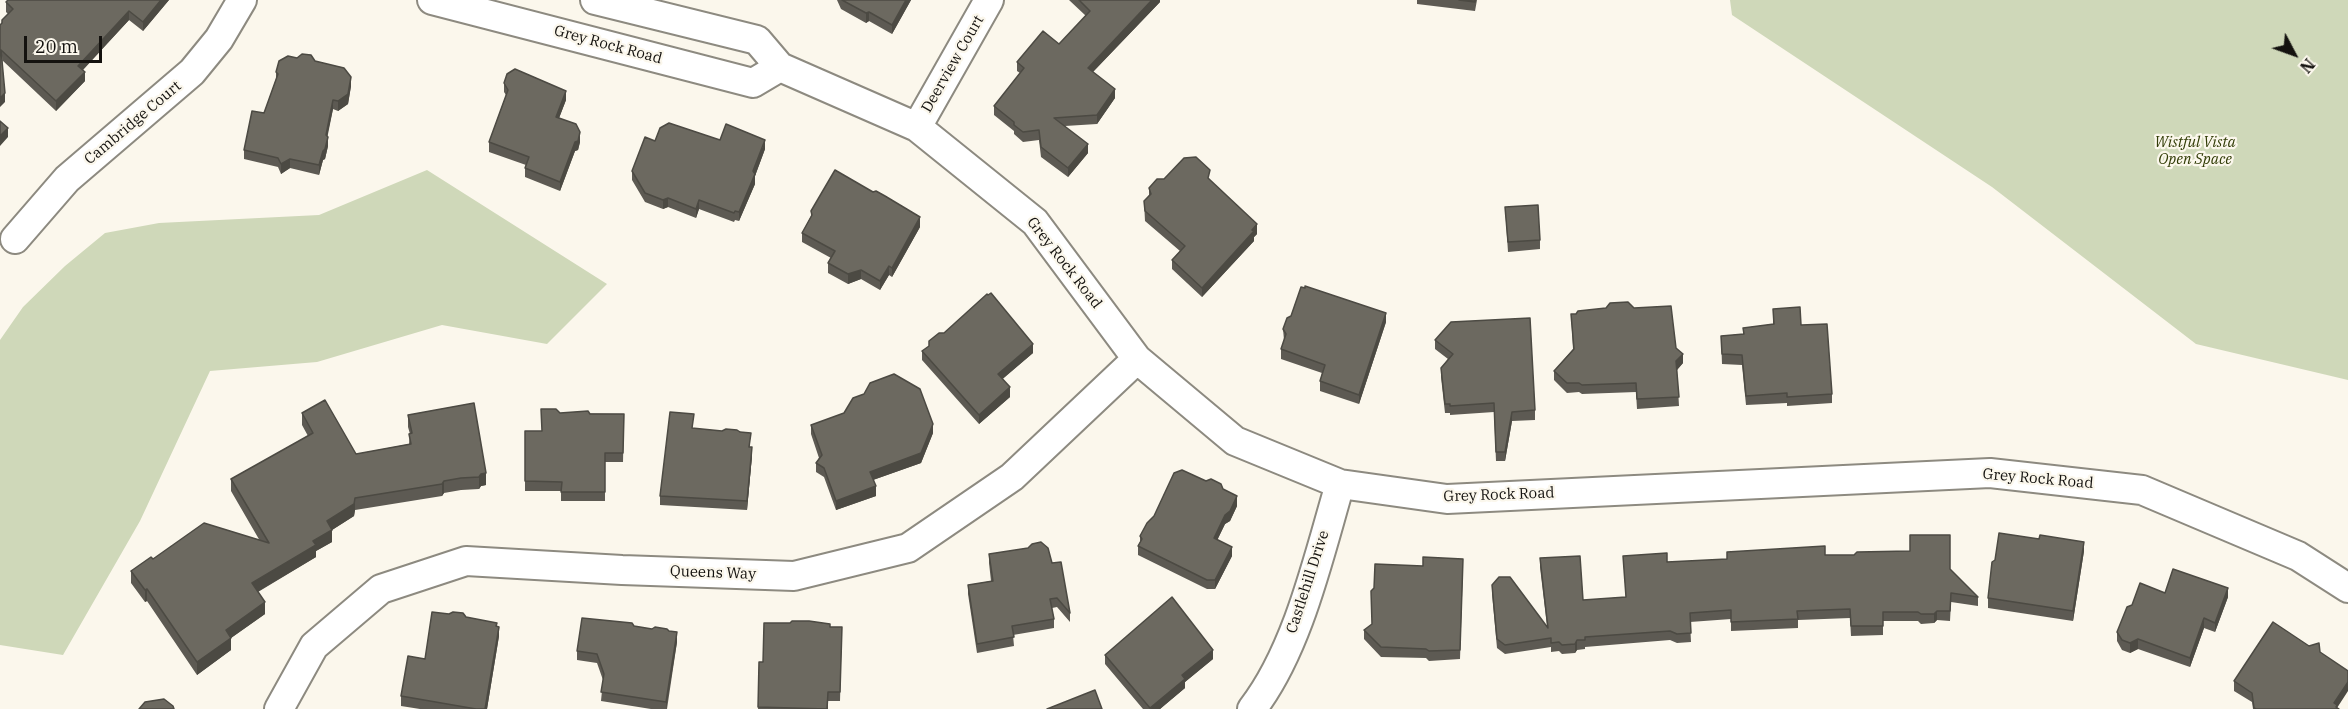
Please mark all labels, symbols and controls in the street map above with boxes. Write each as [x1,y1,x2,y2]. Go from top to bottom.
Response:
street label: Deerview Court [918,12,988,116]
street label: Grey Rock Road [552,22,664,68]
scale bar [27,24,105,62]
north arrow [2264,24,2324,84]
text: 20 m [35,35,78,58]
text: N [2296,54,2319,77]
street label: Cambridge Court [81,77,185,169]
park label: Wistful Vista Open Space [2154,134,2236,169]
street label: Grey Rock Road [1023,214,1105,312]
street label: Grey Rock Road [1982,465,2094,493]
street label: Grey Rock Road [1443,484,1555,506]
street label: Castlehill Drive [1283,528,1333,636]
street label: Queens Way [670,563,756,583]

